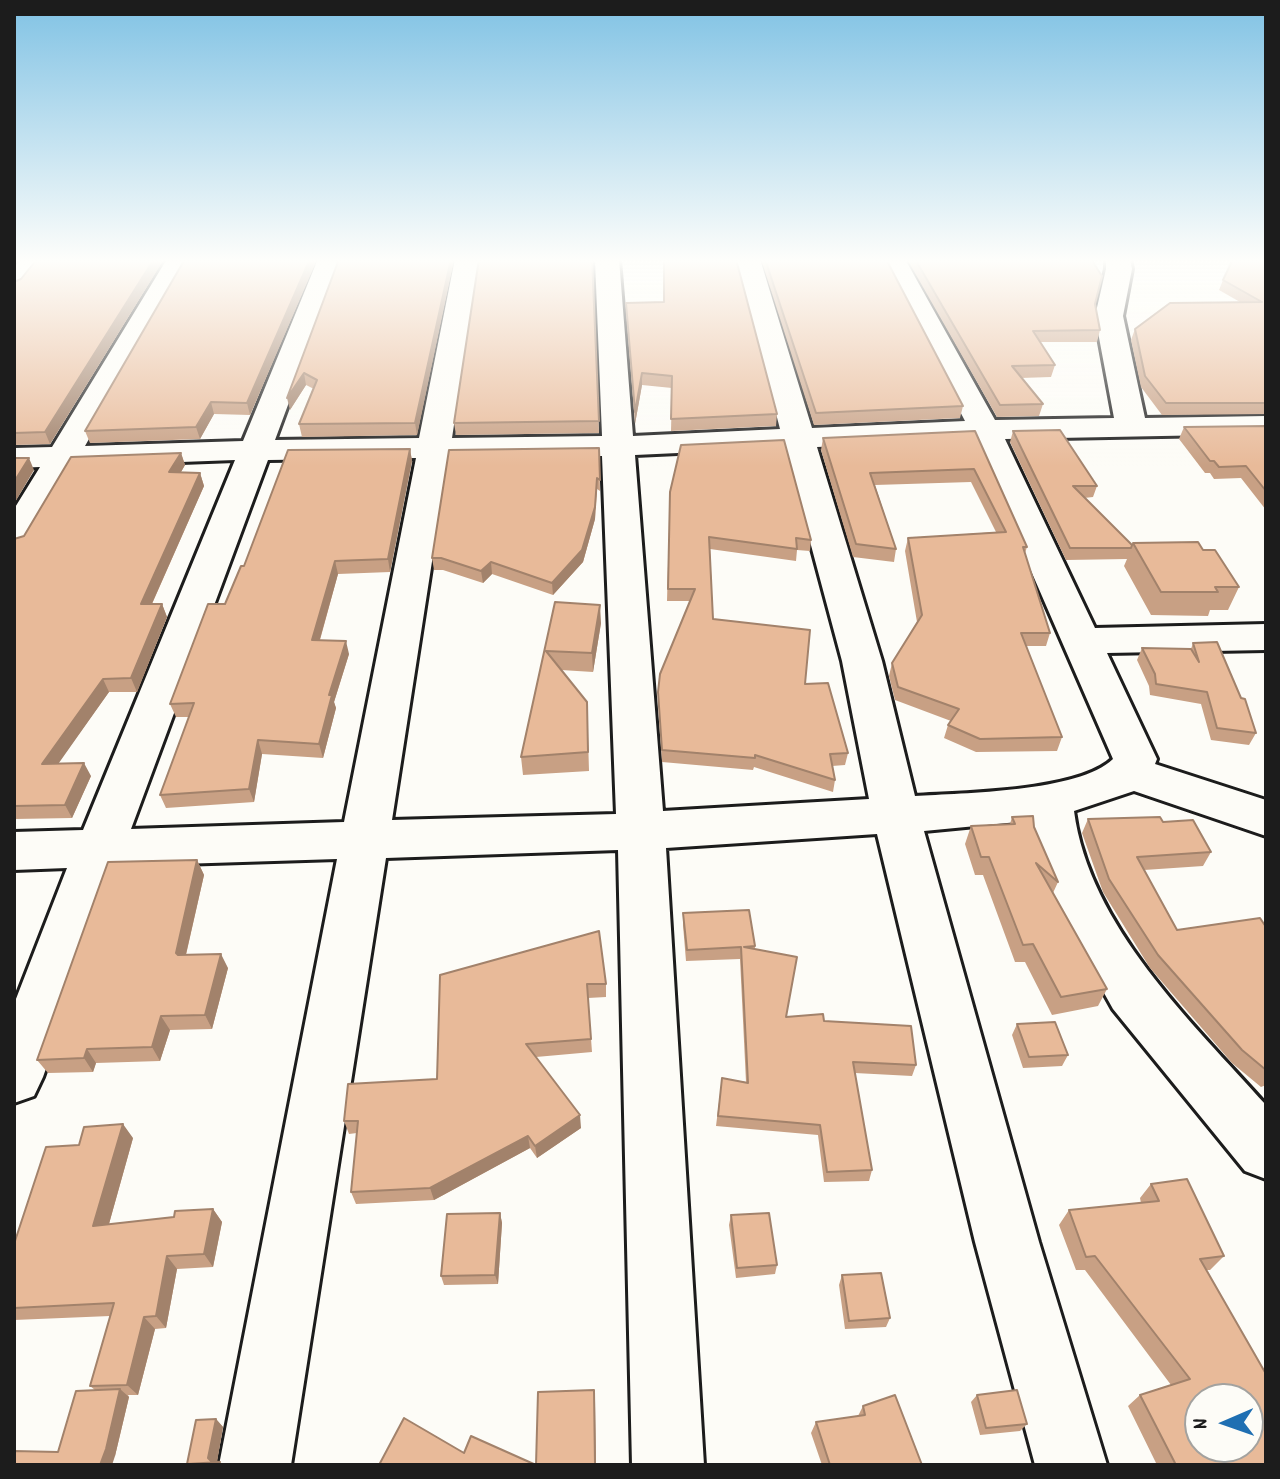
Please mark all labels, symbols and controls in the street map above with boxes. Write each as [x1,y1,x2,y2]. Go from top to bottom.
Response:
north arrow [1184,1383,1264,1463]
text: N [1186,1418,1217,1430]

